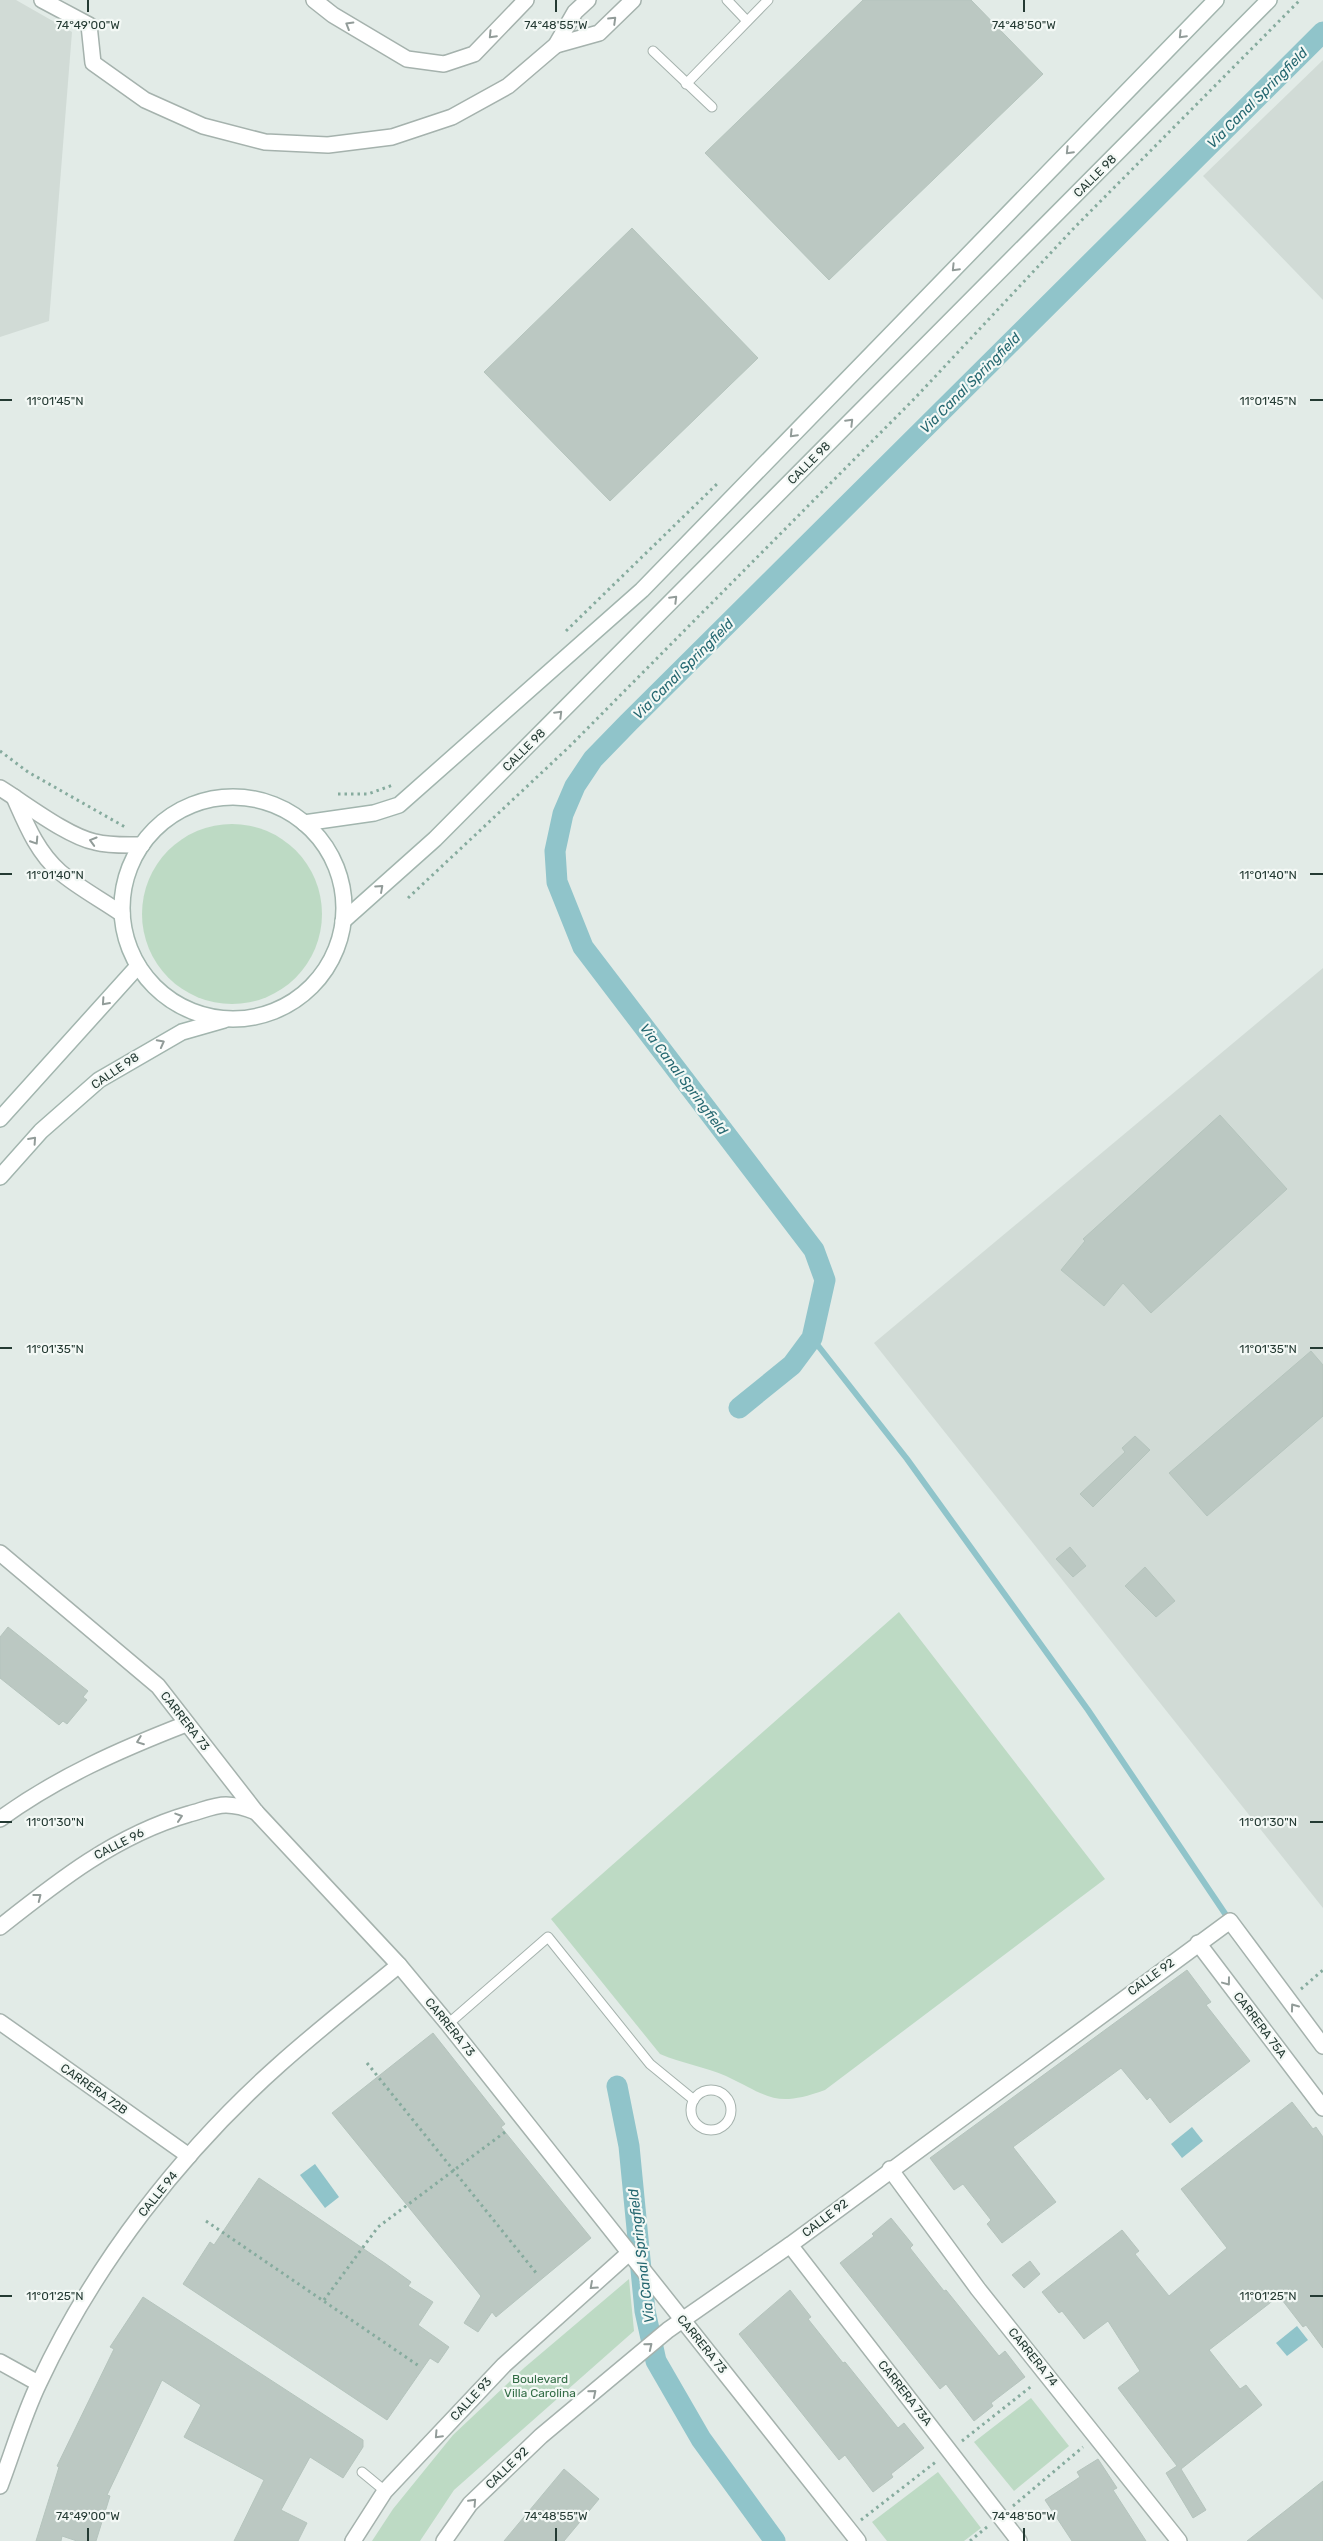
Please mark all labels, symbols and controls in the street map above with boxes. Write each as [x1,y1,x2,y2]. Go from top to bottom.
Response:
one-way arrow [607,16,616,25]
text: 74°49'00"W [56,18,120,32]
text: 74°48'55"W [524,18,588,32]
text: 74°48'50"W [992,18,1056,32]
one-way arrow [346,21,355,31]
one-way arrow [1179,29,1188,38]
one-way arrow [489,30,498,39]
water label: Via Canal Springfield [1204,44,1312,152]
one-way arrow [1066,146,1075,155]
street label: CALLE 98 [1071,152,1119,200]
one-way arrow [952,262,961,271]
water label: Via Canal Springfield [917,329,1025,437]
text: 11°01'45"N [26,394,84,408]
text: 11°01'45"N [1239,394,1297,408]
one-way arrow [844,419,853,428]
one-way arrow [790,429,799,438]
street label: CALLE 98 [785,439,833,487]
one-way arrow [668,596,677,605]
water label: Via Canal Springfield [630,615,738,723]
one-way arrow [554,711,563,720]
street label: CALLE 98 [500,726,548,774]
one-way arrow [29,835,38,844]
one-way arrow [90,836,98,846]
text: 11°01'40"N [26,868,84,882]
text: 11°01'40"N [1239,868,1297,882]
one-way arrow [374,885,383,894]
one-way arrow [102,996,111,1005]
water label: Via Canal Springfield [636,1020,731,1139]
one-way arrow [156,1039,165,1049]
street label: CALLE 98 [89,1050,141,1092]
one-way arrow [27,1137,36,1146]
text: 11°01'35"N [26,1342,84,1356]
text: 11°01'35"N [1239,1342,1297,1356]
street label: CARRERA 73 [158,1689,212,1753]
one-way arrow [136,1735,145,1745]
one-way arrow [174,1813,183,1823]
text: 11°01'30"N [26,1815,84,1829]
text: 11°01'30"N [1239,1815,1297,1829]
street label: CALLE 96 [92,1826,146,1862]
one-way arrow [32,1894,42,1903]
street label: CALLE 92 [1125,1956,1177,1998]
one-way arrow [1221,1976,1230,1986]
street label: CARRERA 75A [1231,1989,1289,2061]
street label: CARRERA 73 [422,1995,478,2059]
one-way arrow [1292,2004,1300,2013]
street label: CARRERA 72B [58,2061,130,2117]
street label: CALLE 94 [136,2168,181,2219]
water label: Via Canal Springfield [625,2187,658,2324]
street label: CALLE 92 [799,2196,851,2240]
one-way arrow [589,2280,598,2289]
text: 11°01'25"N [26,2289,84,2303]
text: 11°01'25"N [1239,2289,1297,2303]
street label: CARRERA 73 [674,2312,730,2376]
street label: CARRERA 74 [1005,2325,1061,2389]
one-way arrow [643,2343,652,2352]
street label: CARRERA 73A [875,2358,935,2428]
park label: Boulevard Villa Carolina [504,2372,576,2400]
street label: CALLE 93 [448,2375,494,2423]
one-way arrow [587,2389,596,2398]
one-way arrow [435,2429,444,2438]
street label: CALLE 92 [483,2444,531,2492]
one-way arrow [467,2499,476,2508]
text: 74°49'00"W [56,2509,120,2523]
text: 74°48'55"W [524,2509,588,2523]
text: 74°48'50"W [992,2509,1056,2523]

